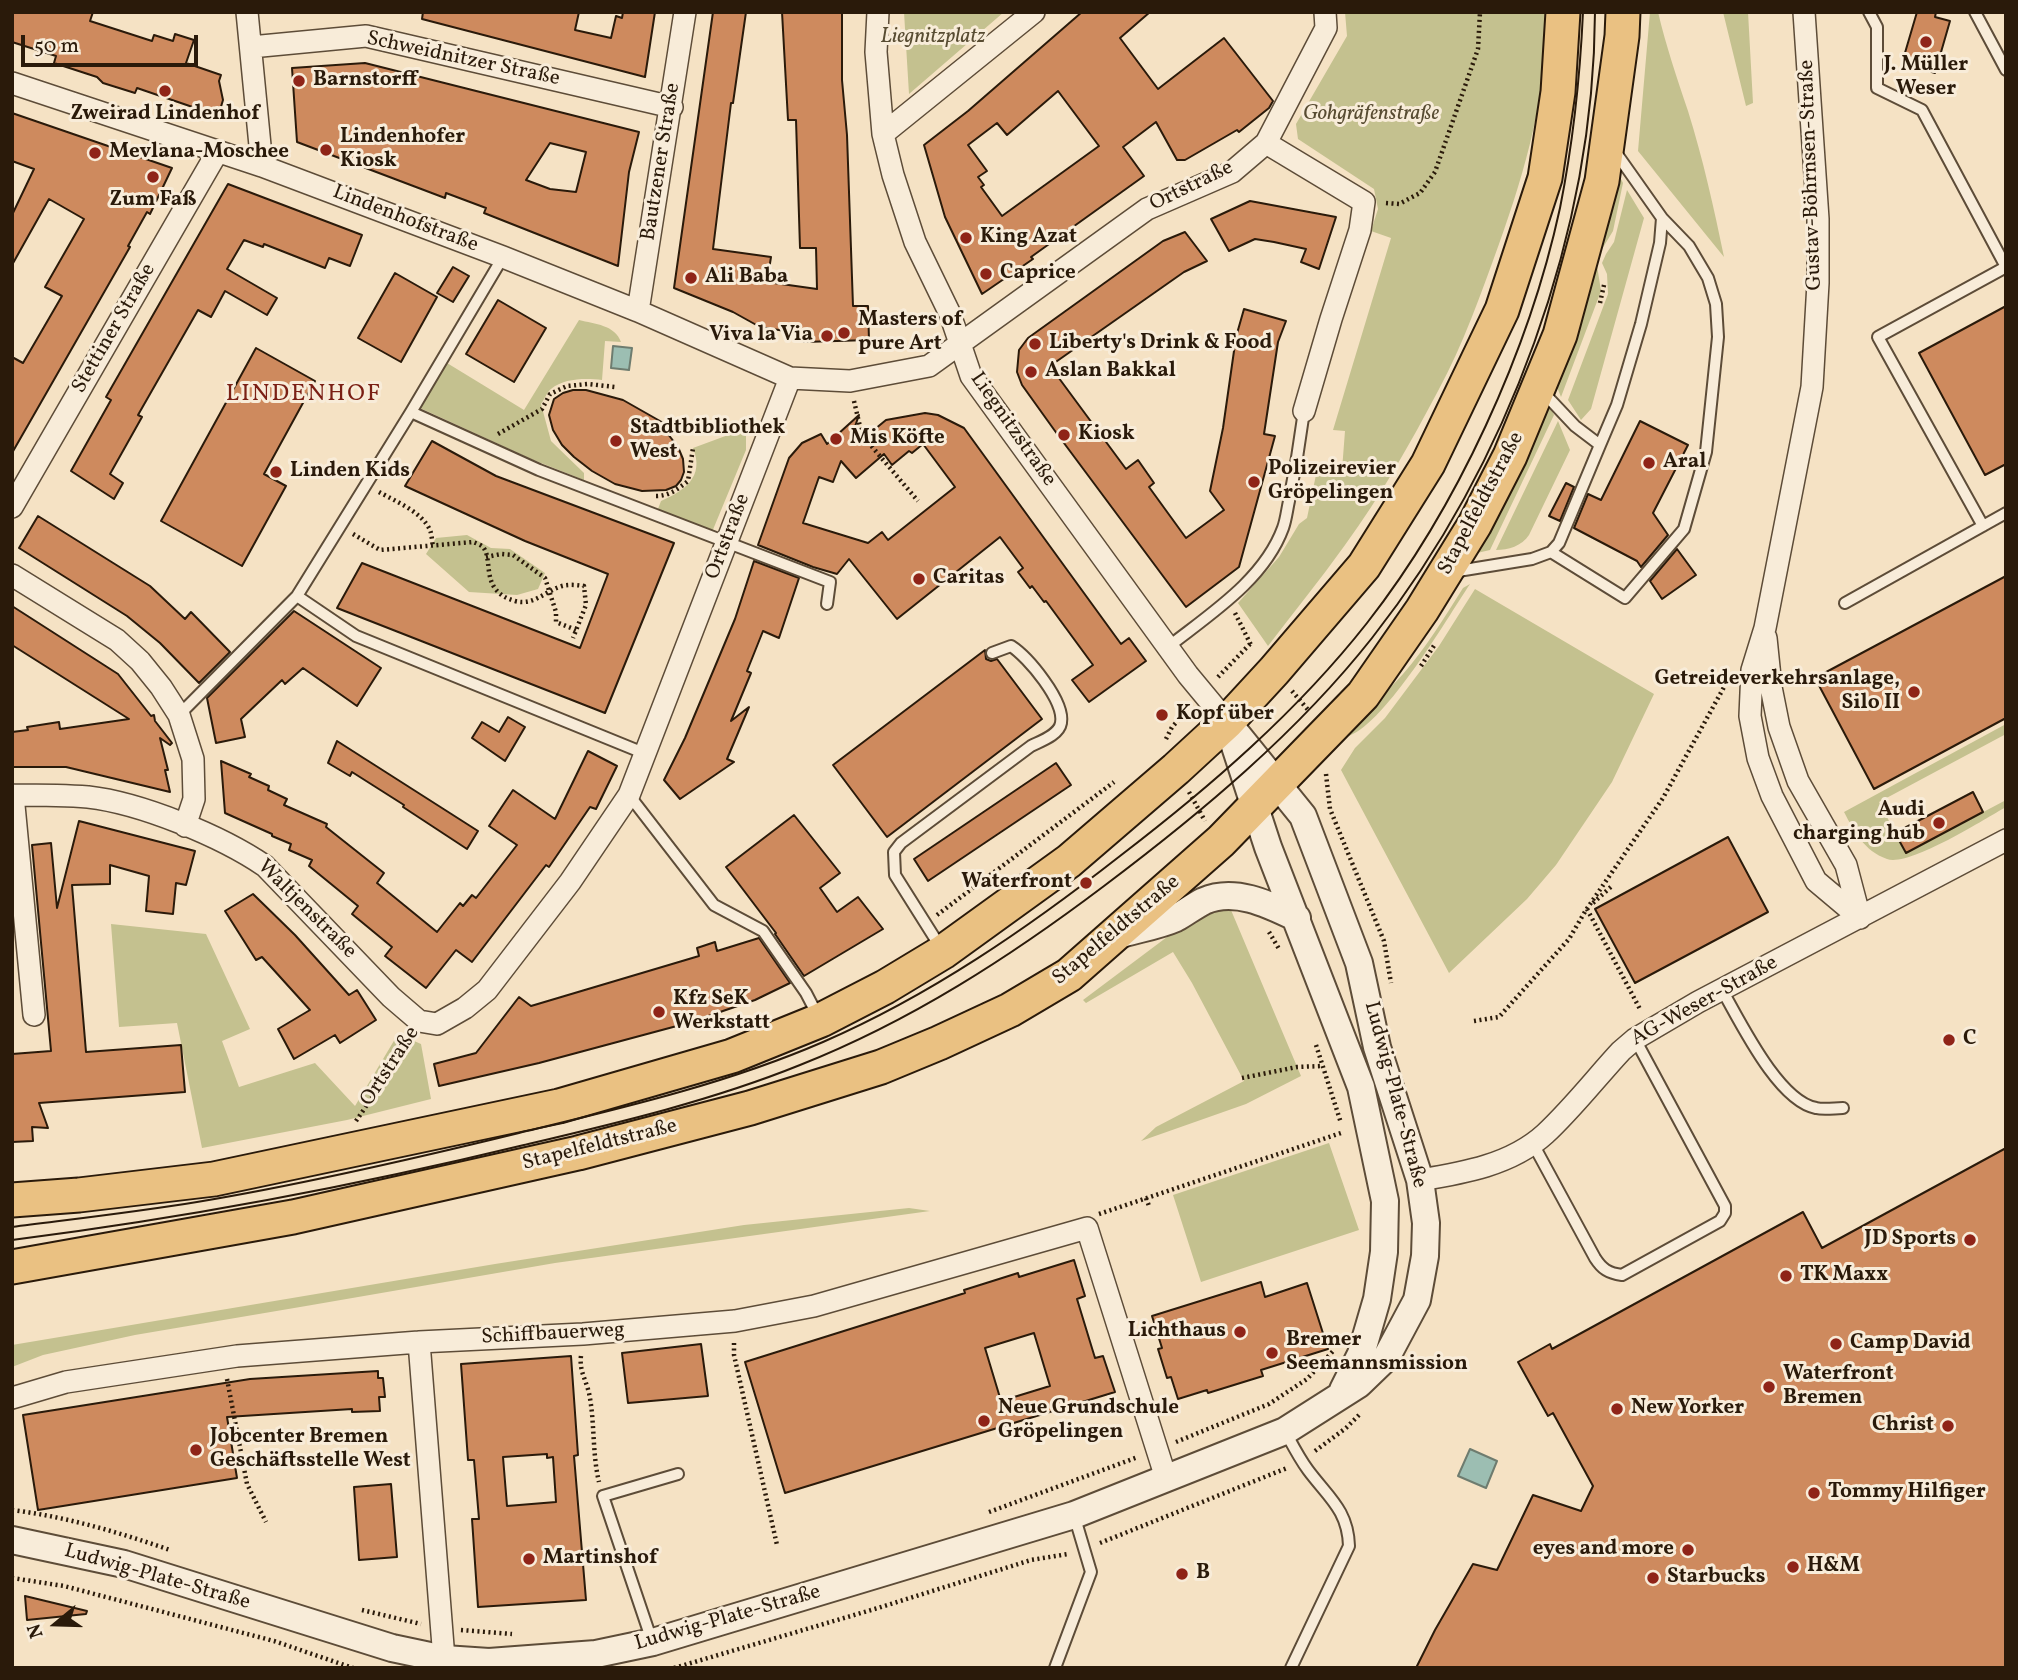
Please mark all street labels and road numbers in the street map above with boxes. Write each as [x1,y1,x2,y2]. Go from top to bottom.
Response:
street label: Schweidnitzer Straße [364,27,562,93]
street label: Gustav-Böhrnsen-Straße [1795,59,1829,291]
street label: Bautzener Straße [637,81,687,243]
street label: Ortstraße [1146,156,1238,218]
street label: Lindenhofstraße [329,181,481,259]
street label: Stettiner Straße [68,260,162,398]
street label: Liegnitzstraße [963,368,1061,492]
street label: Stapelfeldtstraße [1434,428,1530,580]
street label: Ortstraße [701,491,757,583]
street label: Waltjenstraße [251,855,361,965]
street label: Stapelfeldtstraße [1048,870,1186,992]
street label: AG-Weser-Straße [1627,951,1783,1053]
street label: Ludwig-Plate-Straße [1357,999,1431,1191]
street label: Ortstraße [356,1023,426,1111]
street label: Stapelfeldtstraße [520,1115,680,1177]
street label: Schiffbauerweg [481,1319,625,1351]
street label: Ludwig-Plate-Straße [61,1539,253,1617]
street label: Ludwig-Plate-Straße [632,1580,824,1658]

